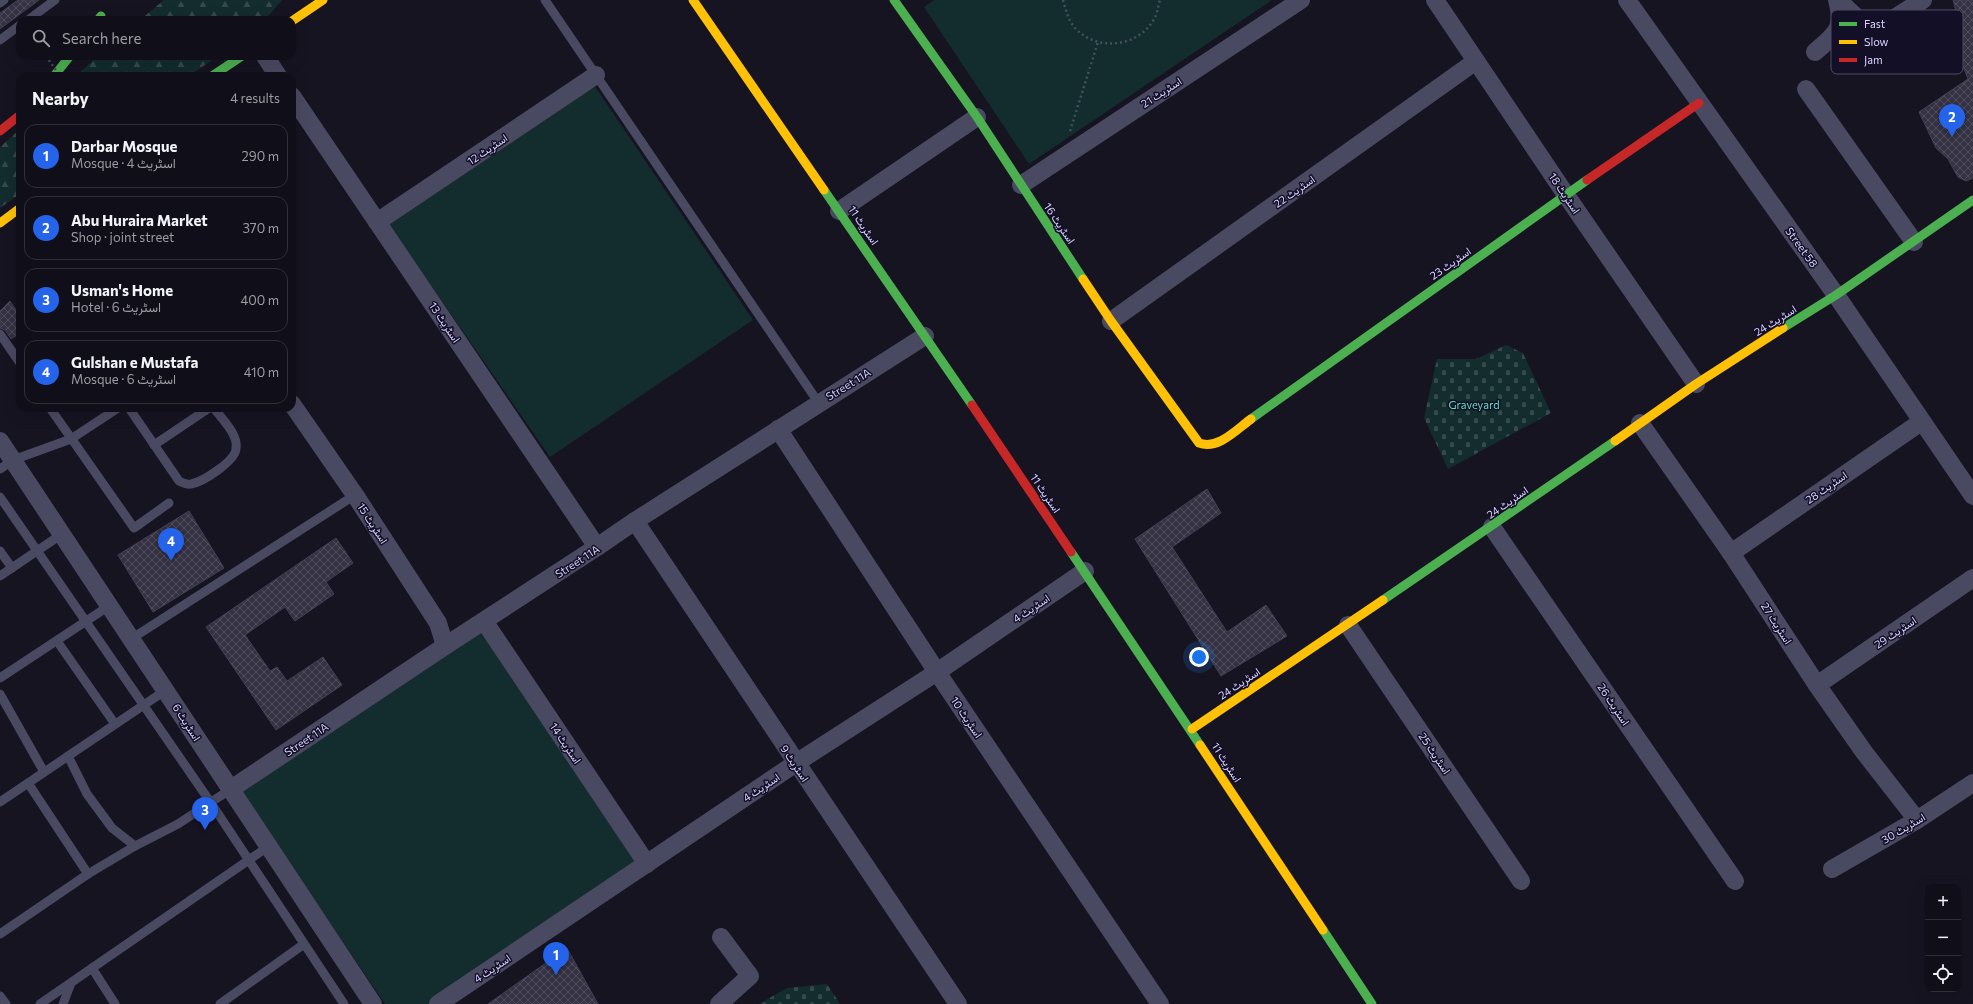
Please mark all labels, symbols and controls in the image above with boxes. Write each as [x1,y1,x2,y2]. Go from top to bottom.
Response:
legend [1831,10,1963,74]
search box [16,16,296,60]
text: Fast [1864,17,1886,30]
icon: search [30,27,52,49]
text: Search here [62,29,141,47]
text: Slow [1864,35,1889,48]
text: Jam [1864,53,1883,67]
street label: اسٹریٹ 21 [1138,74,1184,111]
text: Nearby [32,88,89,109]
text: 4 results [230,90,280,106]
pin: 2 [1939,104,1965,137]
street label: اسٹریٹ 12 [464,131,510,168]
text: Darbar Mosque [71,137,177,155]
text: 1 [43,148,49,164]
text: 290 m [242,148,279,164]
text: Mosque · اسٹریٹ 4 [71,155,176,171]
street label: اسٹریٹ 18 [1546,170,1583,216]
street label: اسٹریٹ 22 [1271,172,1318,211]
street label: اسٹریٹ 16 [1041,200,1078,246]
street label: اسٹریٹ 11 [845,203,882,248]
text: Abu Huraira Market [71,211,208,229]
text: 2 [42,220,50,236]
text: 370 m [242,220,279,236]
street label: Street 58 [1783,224,1821,270]
text: Shop · joint street [71,229,174,245]
street label: اسٹریٹ 23 [1427,244,1474,283]
text: Usman's Home [71,281,173,299]
text: 3 [42,292,50,308]
text: 400 m [240,292,279,308]
text: Hotel · اسٹریٹ 6 [71,299,161,315]
street label: اسٹریٹ 13 [426,299,463,345]
street label: اسٹریٹ 24 [1751,302,1799,339]
text: Gulshan e Mustafa [71,353,198,371]
text: 4 [42,364,50,380]
text: 410 m [244,364,279,380]
street label: Street 11A [823,365,873,403]
text: Mosque · اسٹریٹ 6 [71,371,176,387]
park label: Graveyard [1449,398,1499,411]
street label: اسٹریٹ 28 [1803,468,1850,507]
street label: اسٹریٹ 11 [1027,471,1064,516]
street label: اسٹریٹ 24 [1484,483,1531,522]
street label: اسٹریٹ 15 [354,500,391,546]
pin: 4 [158,528,184,561]
street label: Street 11A [552,542,602,580]
street label: اسٹریٹ 4 [1010,591,1052,626]
street label: اسٹریٹ 27 [1758,600,1795,647]
street label: اسٹریٹ 29 [1872,613,1919,652]
your location [1189,647,1209,667]
street label: اسٹریٹ 24 [1216,664,1263,702]
street label: اسٹریٹ 26 [1594,681,1633,728]
street label: اسٹریٹ 10 [948,694,985,741]
street label: اسٹریٹ 6 [169,701,204,744]
street label: Street 11A [282,719,331,758]
street label: اسٹریٹ 14 [547,720,584,766]
street label: اسٹریٹ 25 [1416,730,1454,777]
street label: اسٹریٹ 11 [1209,740,1245,785]
street label: اسٹریٹ 9 [777,742,812,784]
street label: اسٹریٹ 4 [740,770,782,805]
pin: 3 [192,797,218,830]
street label: اسٹریٹ 30 [1879,810,1928,847]
map controls [1925,884,1961,992]
button: + [1925,884,1961,920]
button: − [1925,920,1961,956]
pin: 1 [543,942,569,975]
street label: اسٹریٹ 4 [471,951,513,986]
button: locate [1925,956,1961,992]

